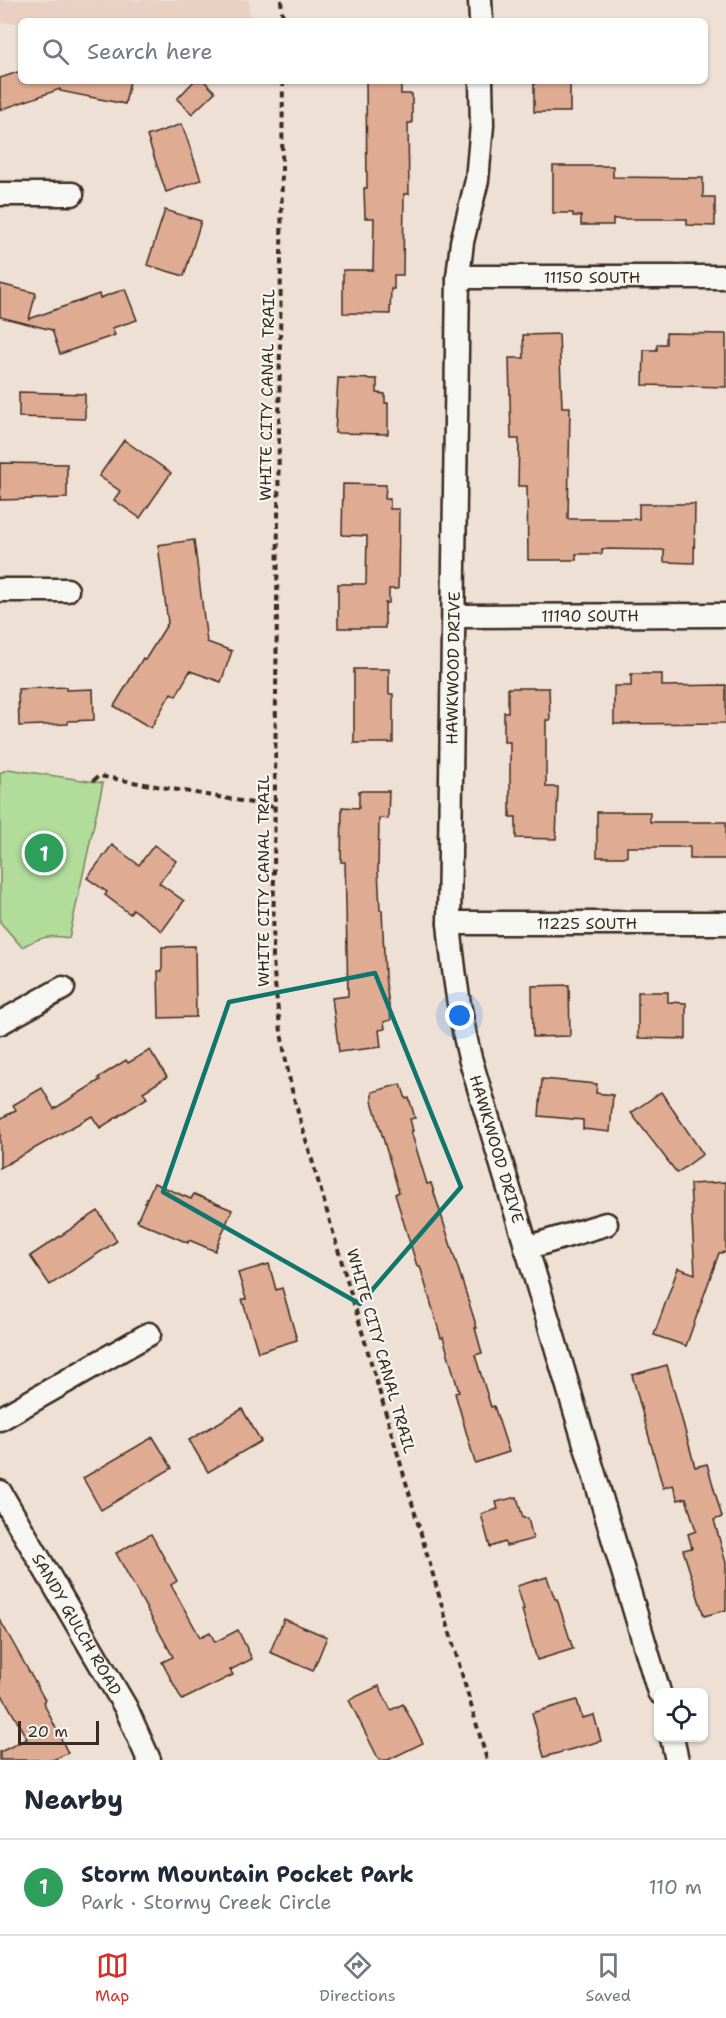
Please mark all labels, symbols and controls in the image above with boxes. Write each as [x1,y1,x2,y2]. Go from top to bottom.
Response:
search box [18,18,708,84]
icon: search [39,35,72,68]
text: Search here [87,37,213,66]
street label: 11150 SOUTH [544,267,640,288]
street label: WHITE CITY CANAL TRAIL [255,289,279,501]
street label: HAWKWOOD DRIVE [441,591,465,745]
street label: 11190 SOUTH [541,605,639,626]
street label: WHITE CITY CANAL TRAIL [253,775,274,987]
pin: 1 [24,830,63,876]
street label: 11225 SOUTH [537,913,637,934]
your location [445,1001,474,1030]
street label: HAWKWOOD DRIVE [465,1072,529,1226]
street label: WHITE CITY CANAL TRAIL [342,1246,420,1456]
street label: SANDY GULCH ROAD [28,1550,127,1699]
map controls [654,1688,708,1742]
button: locate [654,1688,708,1742]
scale bar [18,1718,99,1746]
text: 20 m [27,1721,68,1742]
text: Nearby [24,1782,123,1817]
text: Storm Mountain Pocket Park [81,1860,414,1889]
text: 1 [39,1874,48,1900]
text: 110 m [648,1874,702,1900]
text: Park · Stormy Creek Circle [81,1889,332,1915]
tab: Map [95,1949,129,2006]
tab: Directions [319,1949,396,2006]
tab: Saved [586,1949,631,2006]

